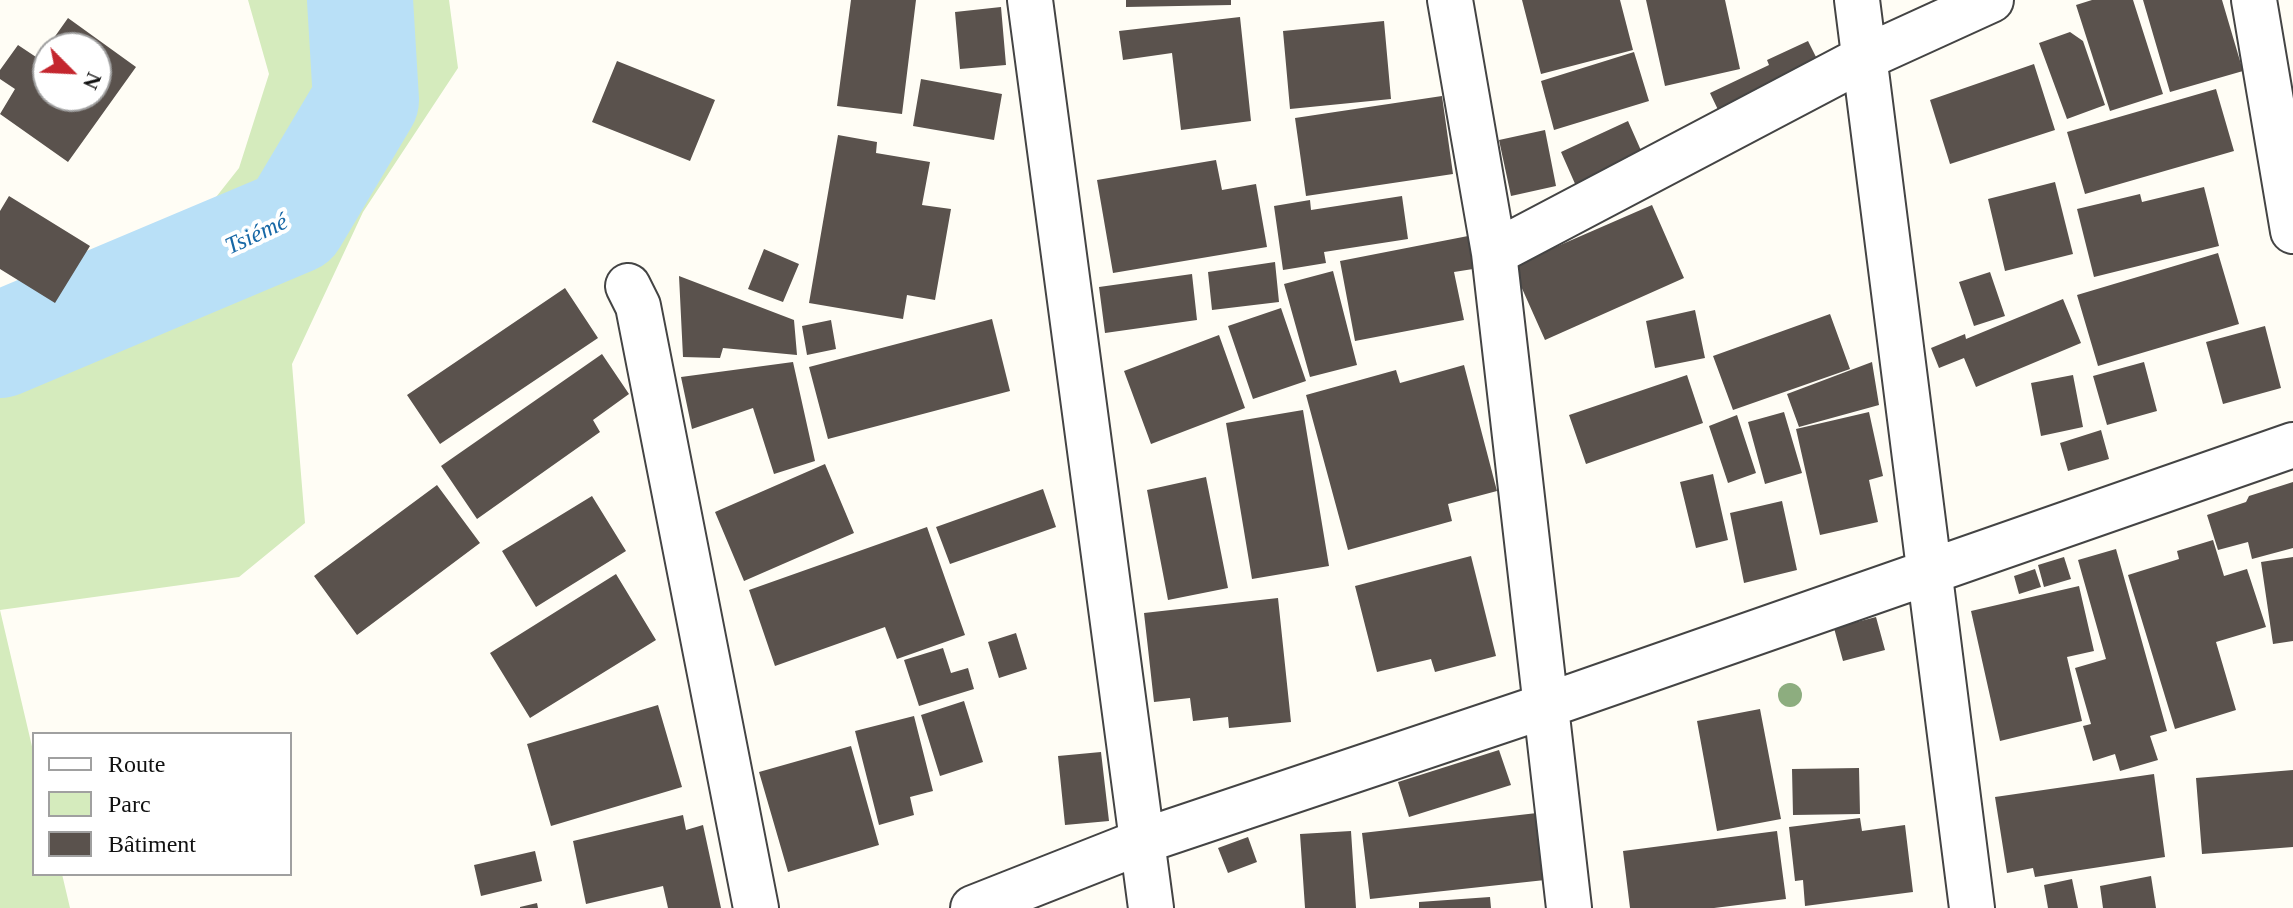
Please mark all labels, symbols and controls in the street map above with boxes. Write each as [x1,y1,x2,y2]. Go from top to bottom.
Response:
north arrow [32,32,112,112]
text: N [78,69,107,93]
water label: Tsiémé [221,208,293,262]
legend [32,732,292,876]
text: Route [108,751,165,777]
text: Parc [108,791,151,817]
text: Bâtiment [108,831,196,857]

